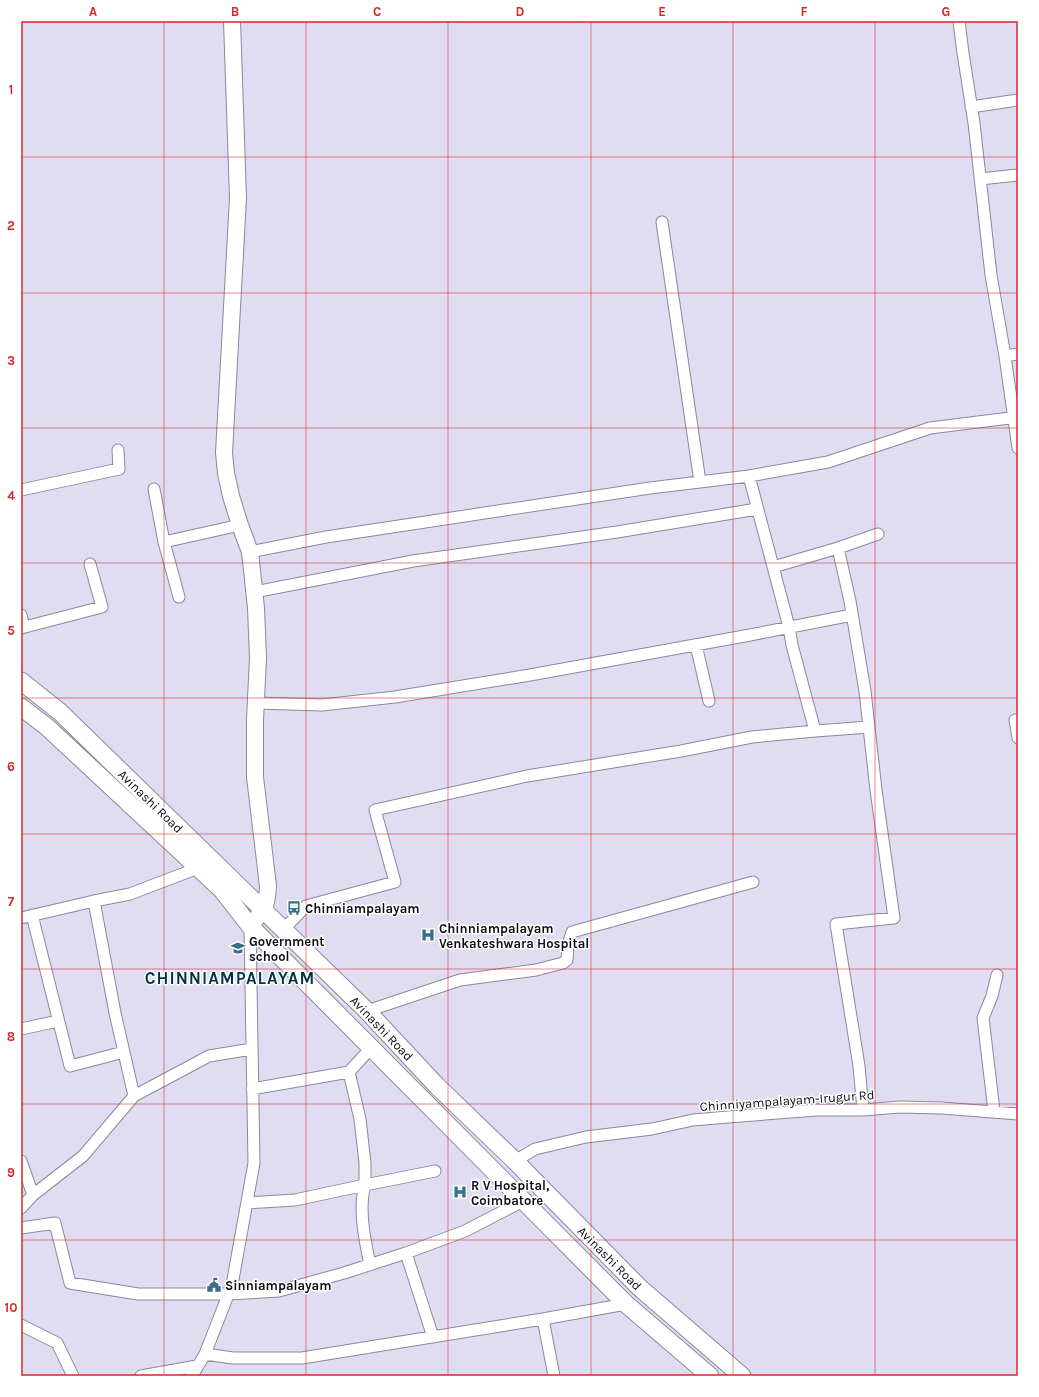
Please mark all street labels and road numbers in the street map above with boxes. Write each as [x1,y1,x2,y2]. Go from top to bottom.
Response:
street label: Avinashi Road [115,767,186,836]
street label: Avinashi Road [347,993,416,1064]
street label: Chinniyampalayam-Irugur Rd [699,1087,875,1114]
street label: Avinashi Road [575,1223,645,1293]

